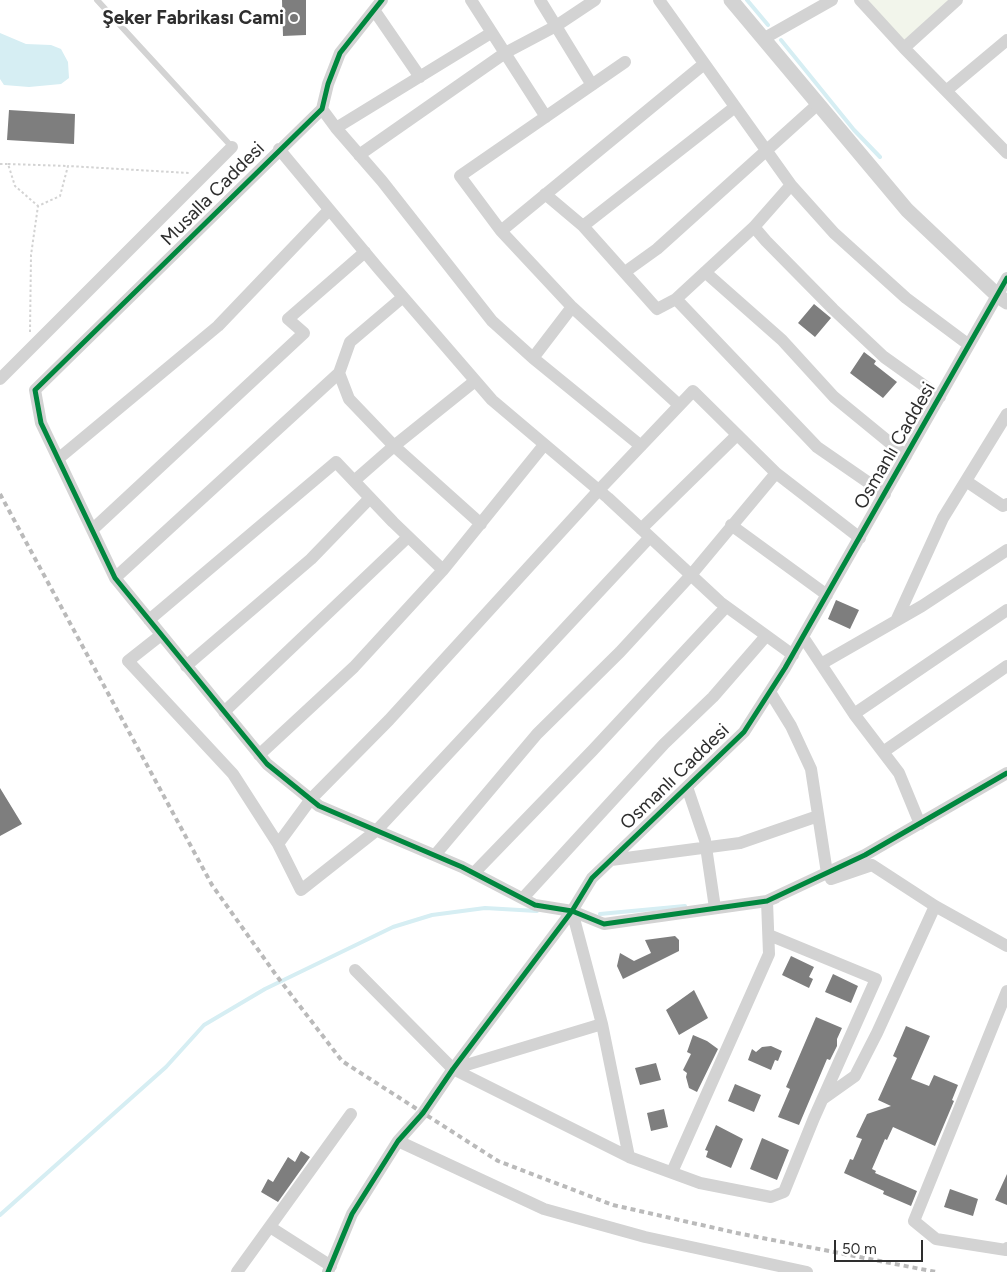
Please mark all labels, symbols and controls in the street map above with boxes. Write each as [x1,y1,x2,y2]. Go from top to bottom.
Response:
place label: Şeker Fabrikası Cami [102,7,284,29]
marker: Şeker Fabrikası Cami [288,12,300,24]
street label: Musalla Caddesi [156,137,270,251]
street label: Osmanlı Caddesi [849,379,941,513]
street label: Osmanlı Caddesi [616,719,734,835]
scale bar [837,1230,926,1262]
text: 50 m [842,1240,877,1258]

